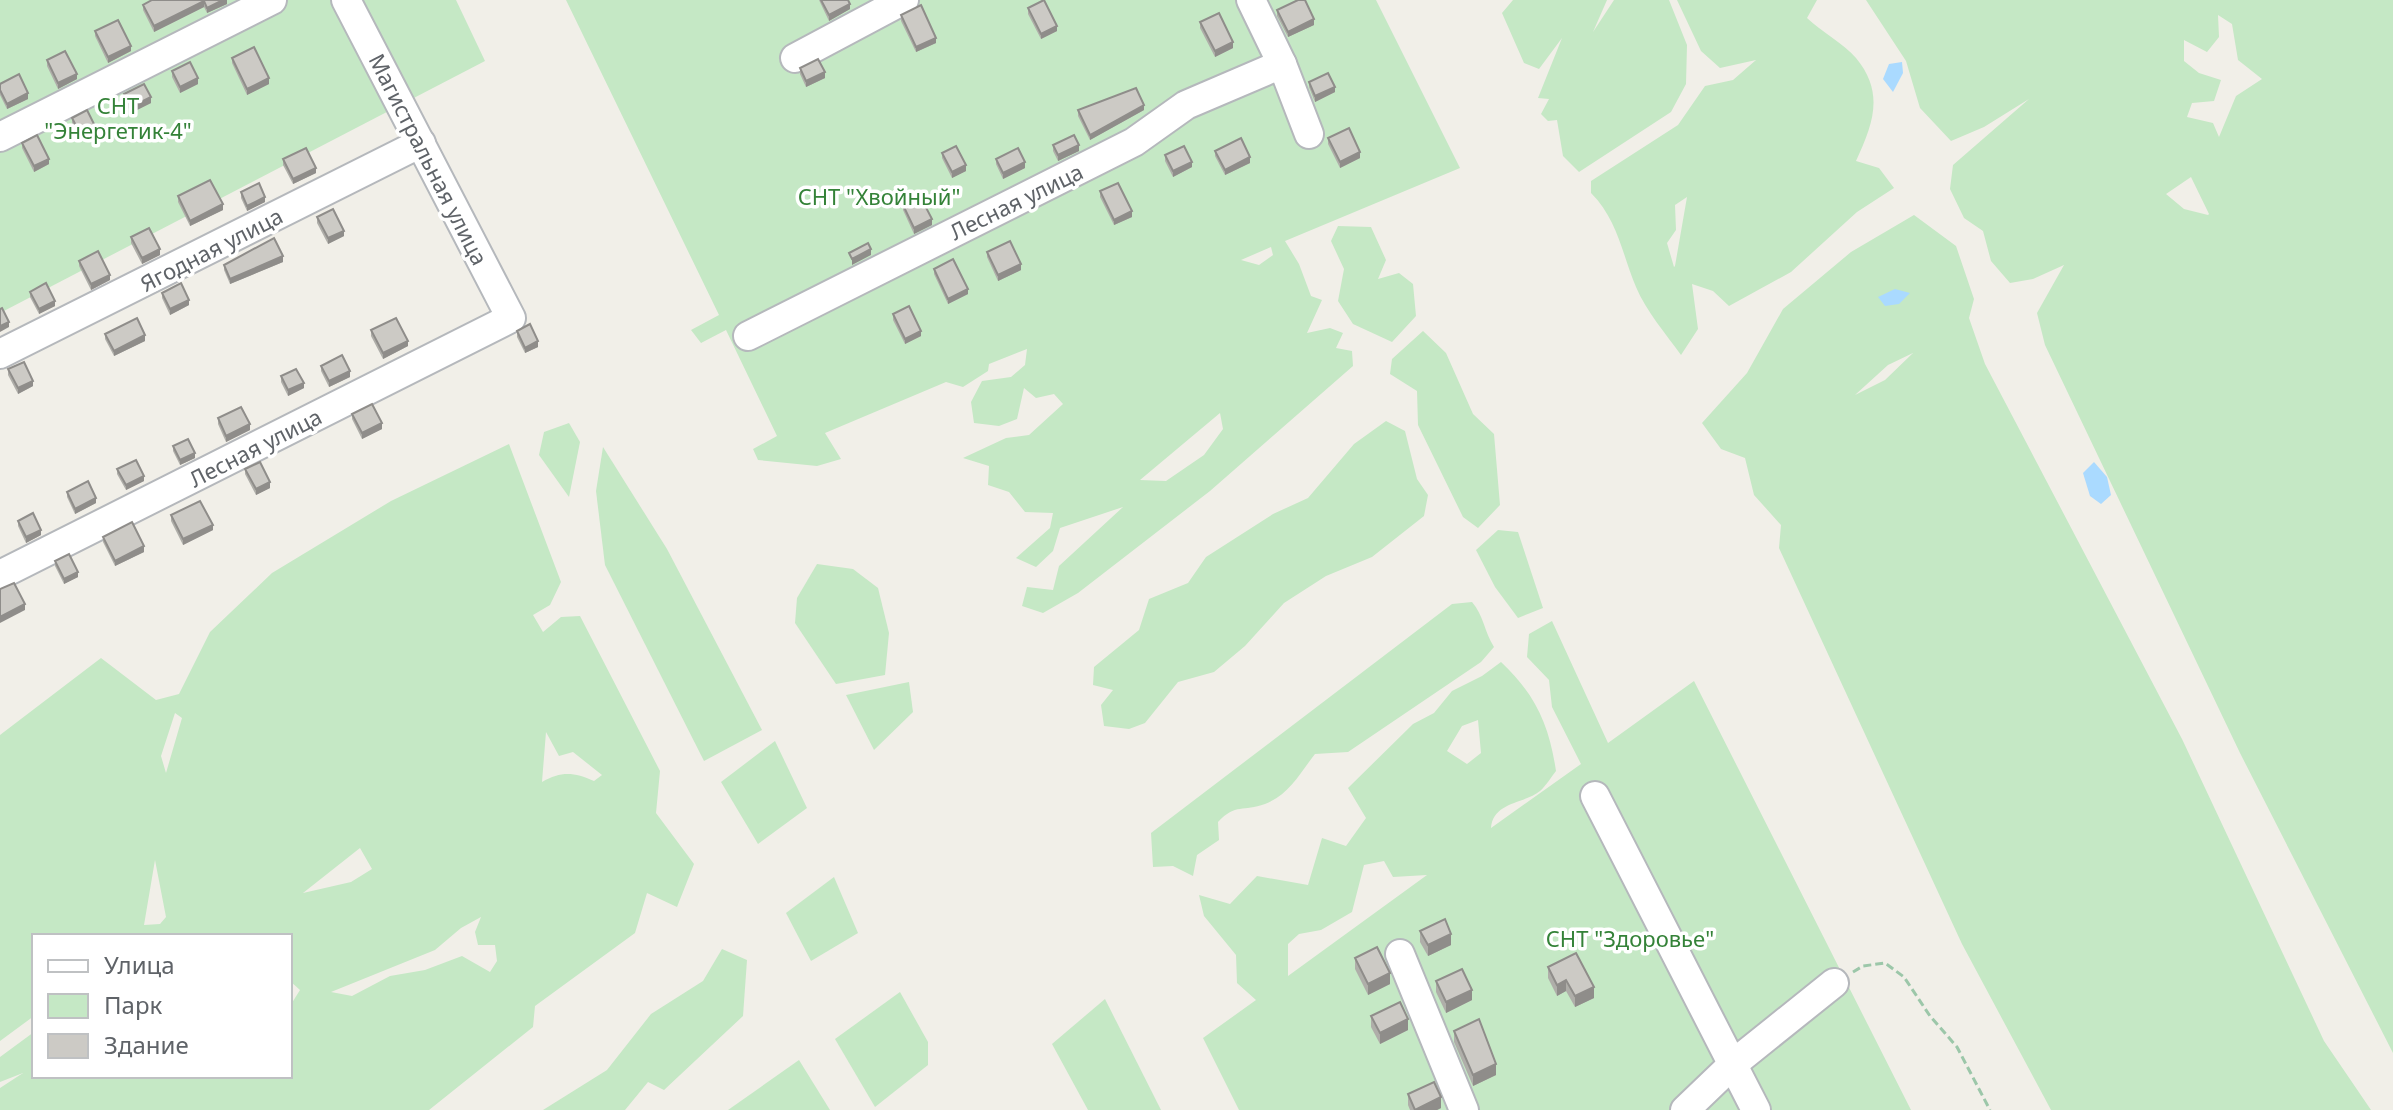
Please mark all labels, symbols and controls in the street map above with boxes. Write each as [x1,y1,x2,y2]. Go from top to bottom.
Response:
street label: Магистральная улица [363,48,495,270]
park label: СНТ "Энергетик-4" [44,90,192,145]
street label: Лесная улица [944,156,1088,246]
park label: СНТ "Хвойный" [798,181,960,211]
street label: Ягодная улица [135,200,287,298]
street label: Лесная улица [184,401,326,493]
park label: СНТ "Здоровье" [1546,923,1714,953]
legend [32,934,292,1078]
text: Улица [104,948,175,981]
text: Парк [104,988,163,1021]
text: Здание [104,1028,189,1061]

